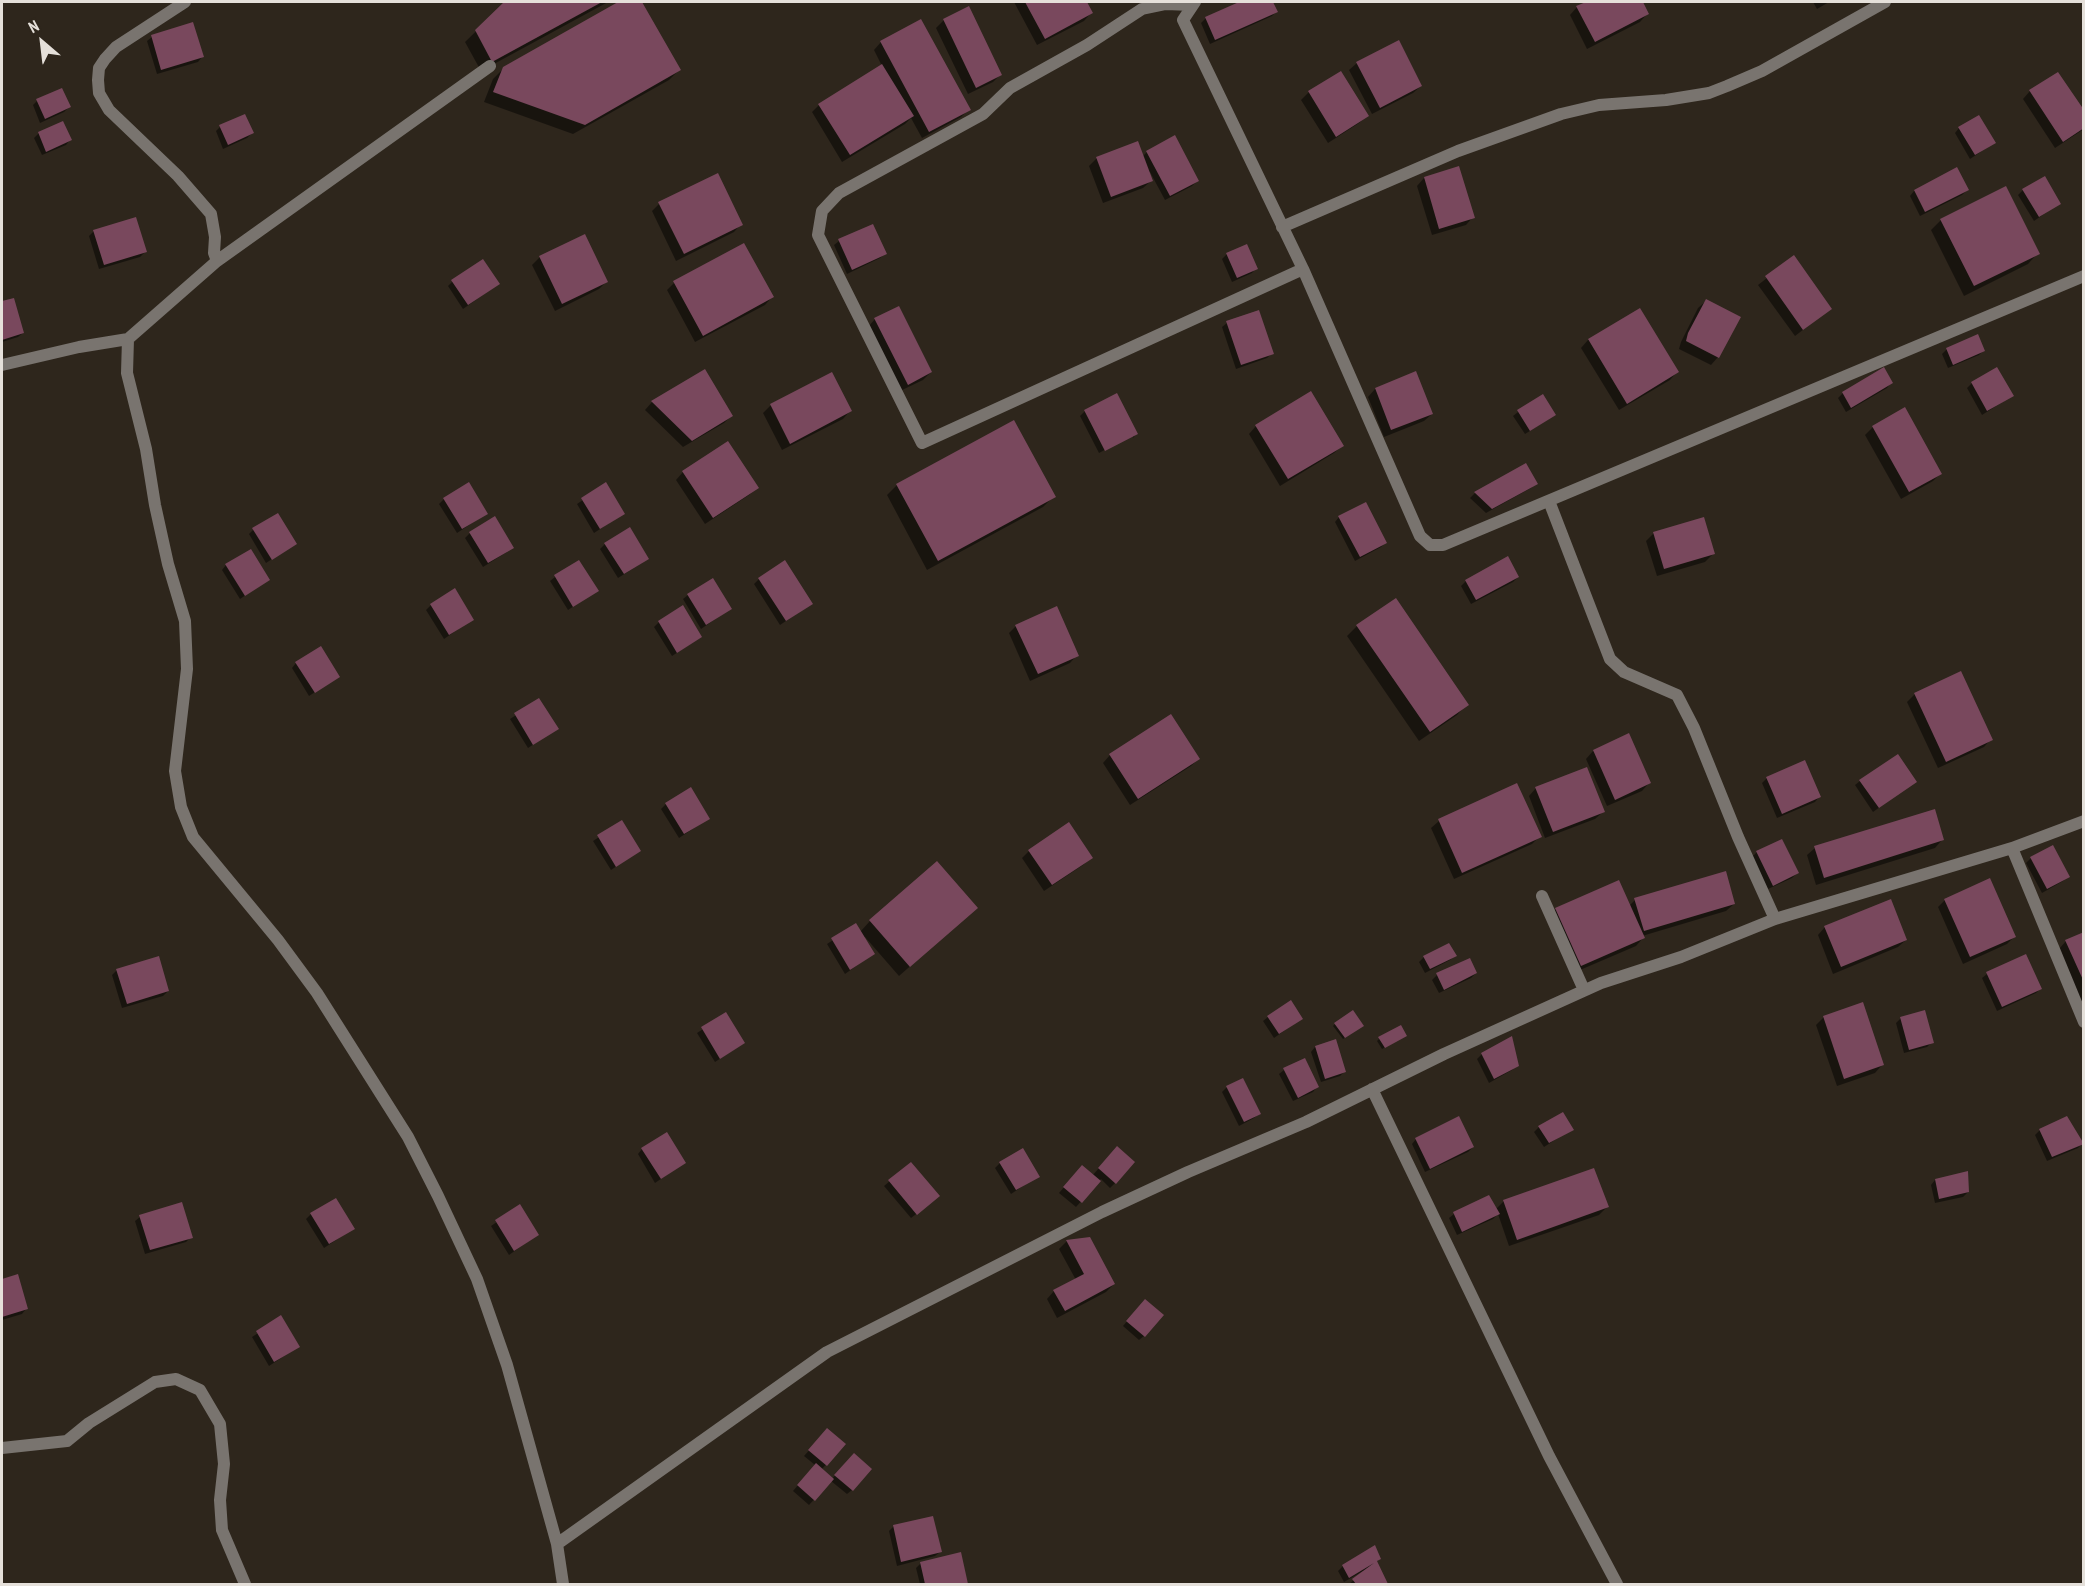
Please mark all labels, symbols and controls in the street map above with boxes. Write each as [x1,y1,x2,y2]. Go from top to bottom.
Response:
north arrow [12,12,72,72]
text: N [25,15,42,37]

